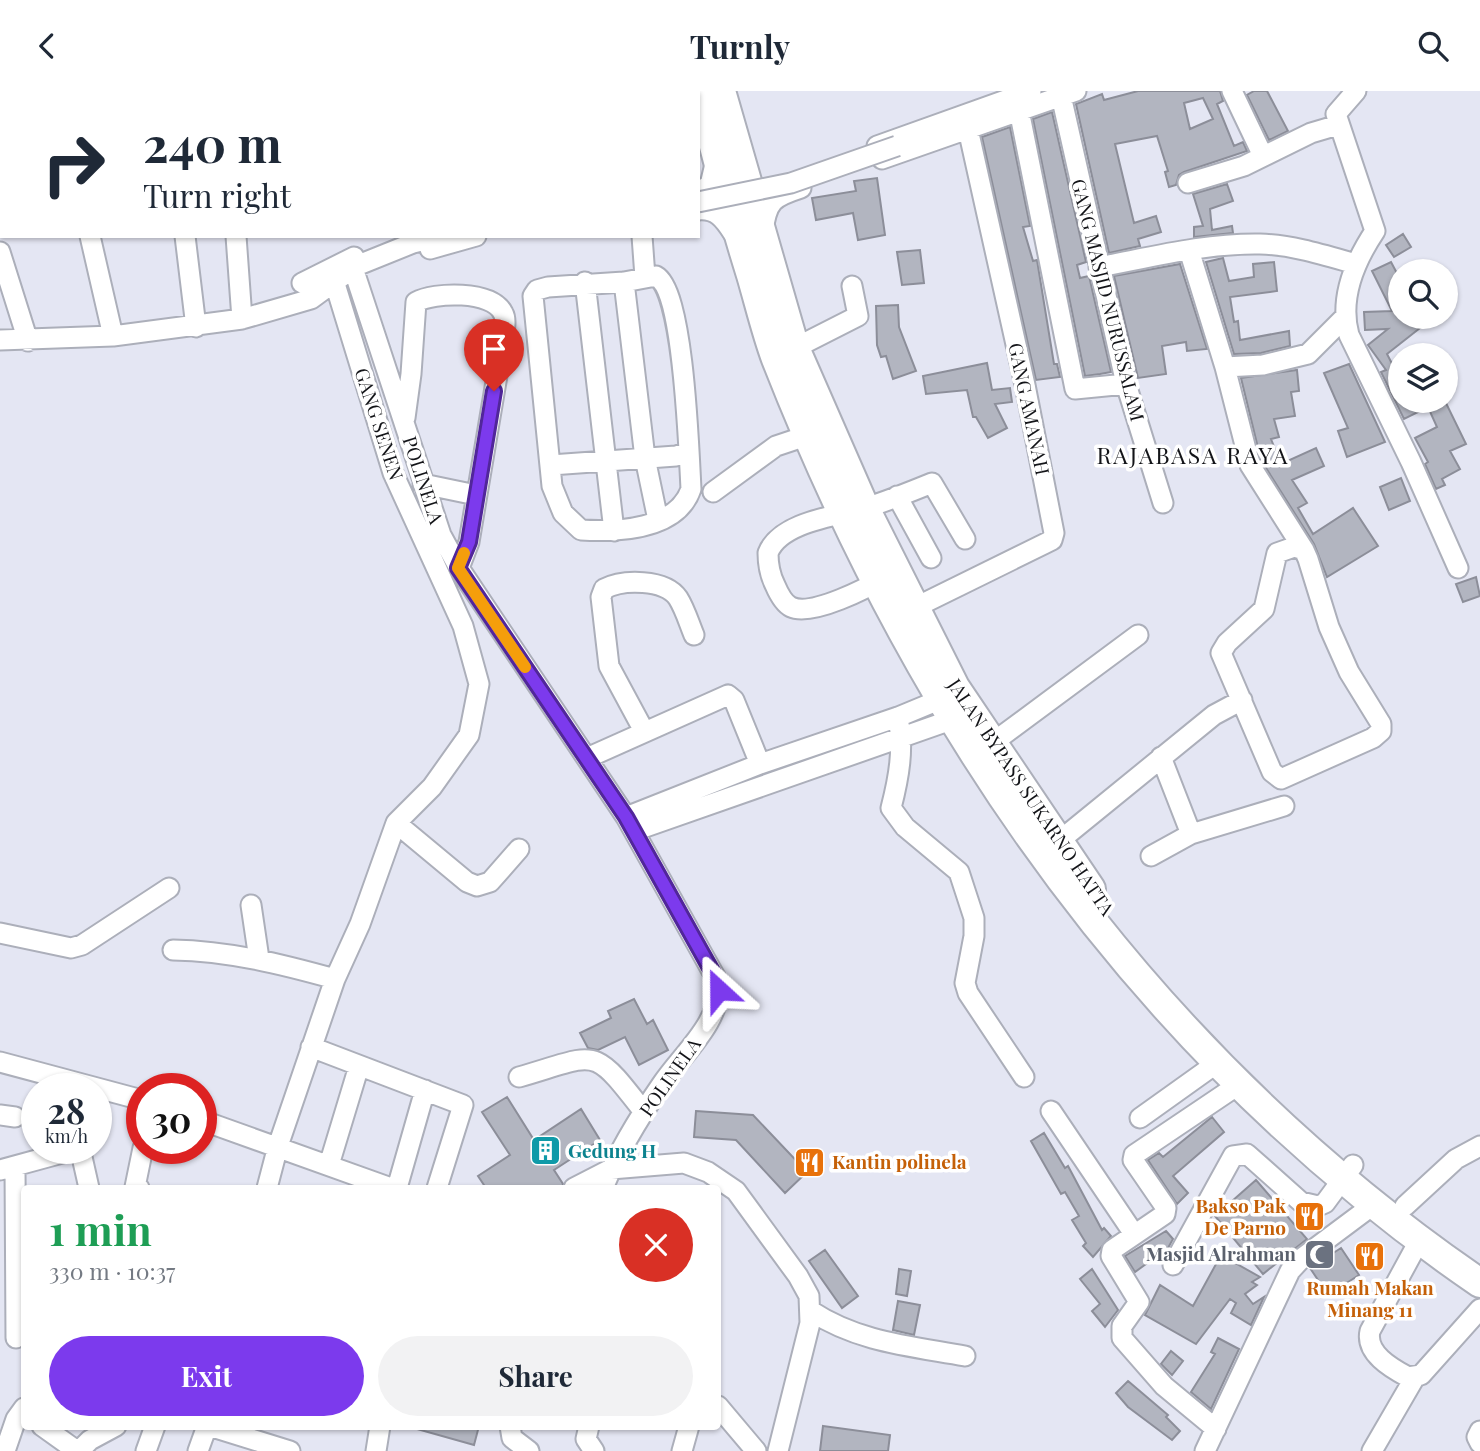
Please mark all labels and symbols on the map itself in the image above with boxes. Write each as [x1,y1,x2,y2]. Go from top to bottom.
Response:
street label: GANG MASJID NURUSSALAM [1066,176,1152,424]
pin [464,319,524,391]
street label: GANG AMANAH [1003,340,1057,477]
street label: GANG SENEN [350,364,410,483]
street label: POLINELA [398,432,451,528]
district label: RAJABASA RAYA [1096,439,1290,470]
street label: JALAN BYPASS SUKARNO HATTA [942,672,1122,921]
position arrow [682,953,756,1027]
street label: POLINELA [632,1031,706,1121]
speed limit sign: 30 [126,1073,217,1164]
building icon: Gedung H [528,1134,562,1168]
place label: Gedung H [568,1137,656,1163]
restaurant icon: Kantin polinela [792,1145,826,1179]
place label: Kantin polinela [832,1148,967,1174]
place label: Bakso Pak De Parno [1195,1192,1287,1240]
restaurant icon: Bakso Pak De Parno [1292,1200,1326,1234]
mosque icon: Masjid Alrahman [1302,1237,1336,1271]
place label: Masjid Alrahman [1146,1240,1296,1266]
restaurant icon: Rumah Makan Minang 11 [1353,1240,1387,1274]
place label: Rumah Makan Minang 11 [1306,1274,1434,1322]

